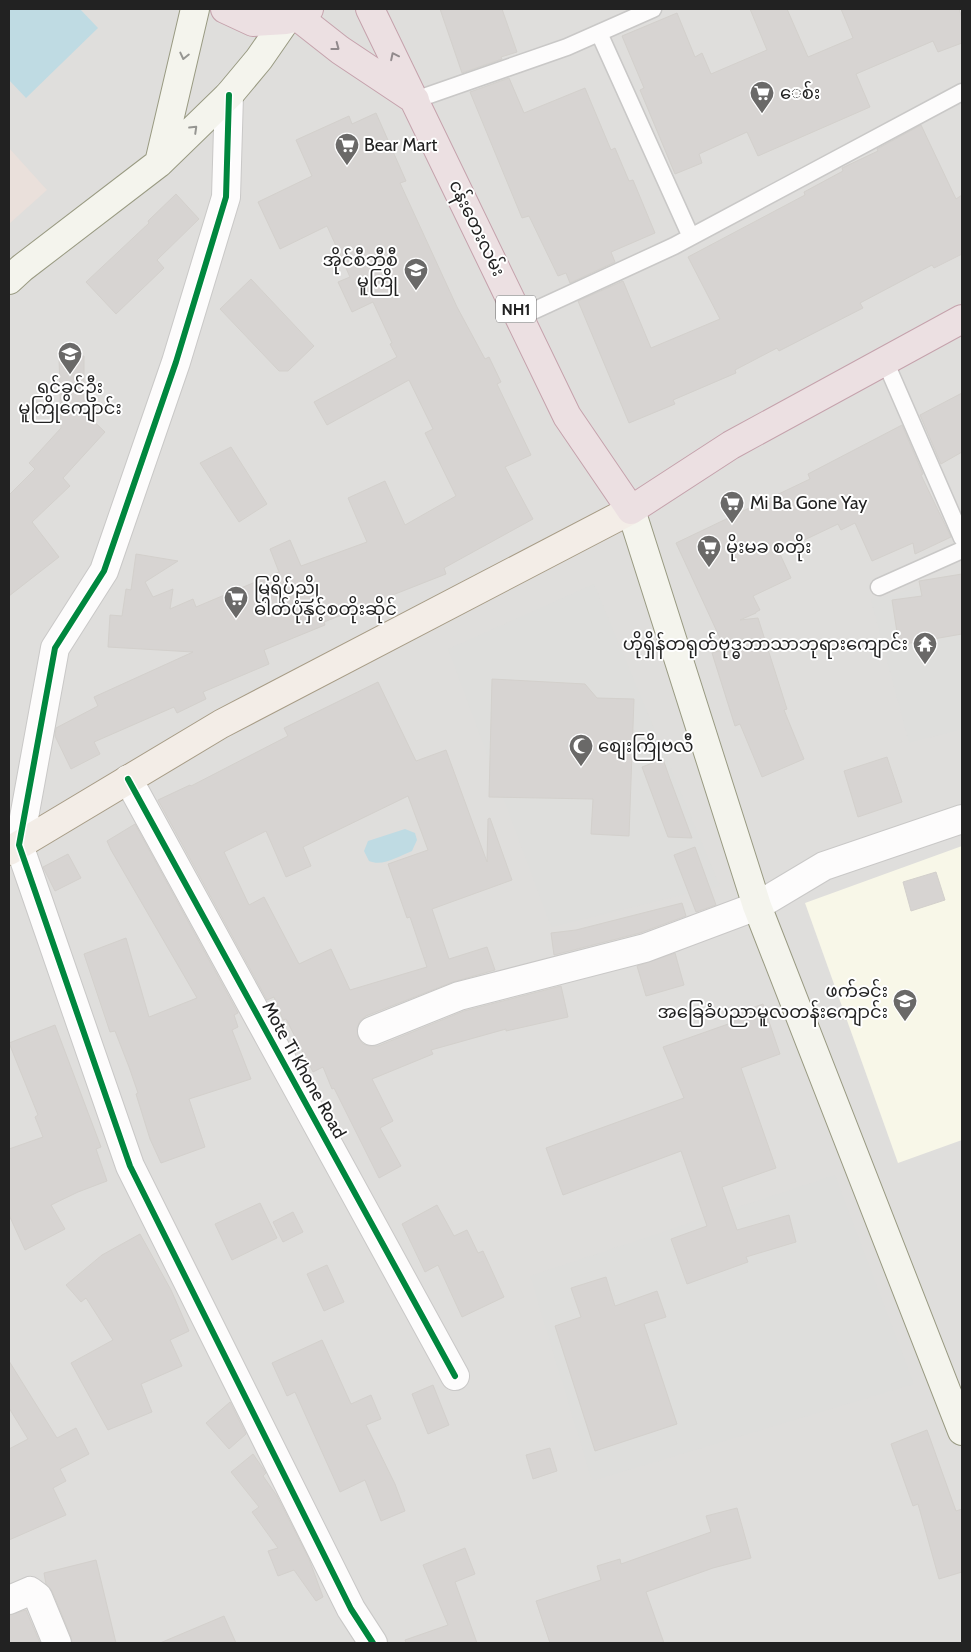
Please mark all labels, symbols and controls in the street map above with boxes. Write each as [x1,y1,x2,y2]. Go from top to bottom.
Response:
one-way arrow [330,41,339,49]
one-way arrow [179,52,190,61]
one-way arrow [390,53,400,62]
supermarket icon: ေစ်း [749,80,775,114]
place label: ေစ်း [780,80,820,104]
one-way arrow [188,126,197,135]
supermarket icon: Bear Mart [334,132,360,166]
place label: Bear Mart [364,134,437,156]
street label: ငန်းတေးလမ်း [441,175,512,282]
place label: အိုင်စီဘီစီ မူကြို [323,246,399,296]
school or university icon: အိုင်စီဘီစီ မူကြို [403,257,429,291]
road number: NH1 [496,296,536,322]
school or university icon: ရင်ခွင်ဦး မူကြိုကျောင်း [57,341,83,375]
place label: ရင်ခွင်ဦး မူကြိုကျောင်း [18,374,122,423]
supermarket icon: Mi Ba Gone Yay [719,490,745,524]
place label: Mi Ba Gone Yay [750,492,867,514]
place label: မိုးမခ စတိုး [726,533,811,562]
supermarket icon: မိုးမခ စတိုး [696,534,722,568]
place label: မြရိပ်ညို ဓါတ်ပုံနှင့်စတိုးဆိုင် [254,574,397,624]
supermarket icon: မြရိပ်ညို ဓါတ်ပုံနှင့်စတိုးဆိုင် [223,585,249,619]
place label: ဟိုရှိန်တရုတ်ဗုဒ္ဓဘာသာဘုရားကျောင်း [623,630,908,659]
temple icon: ဟိုရှိန်တရုတ်ဗုဒ္ဓဘာသာဘုရားကျောင်း [912,631,938,665]
place label: စျေးကြိုဗလီ [598,732,694,761]
mosque icon: စျေးကြိုဗလီ [568,733,594,767]
place label: ဖက်ခင်း အခြေခံပညာမူလတန်းကျောင်း [658,978,888,1027]
school or university icon: ဖက်ခင်း အခြေခံပညာမူလတန်းကျောင်း [892,988,918,1022]
street label: Mote Ti Khone Road [257,998,351,1142]

